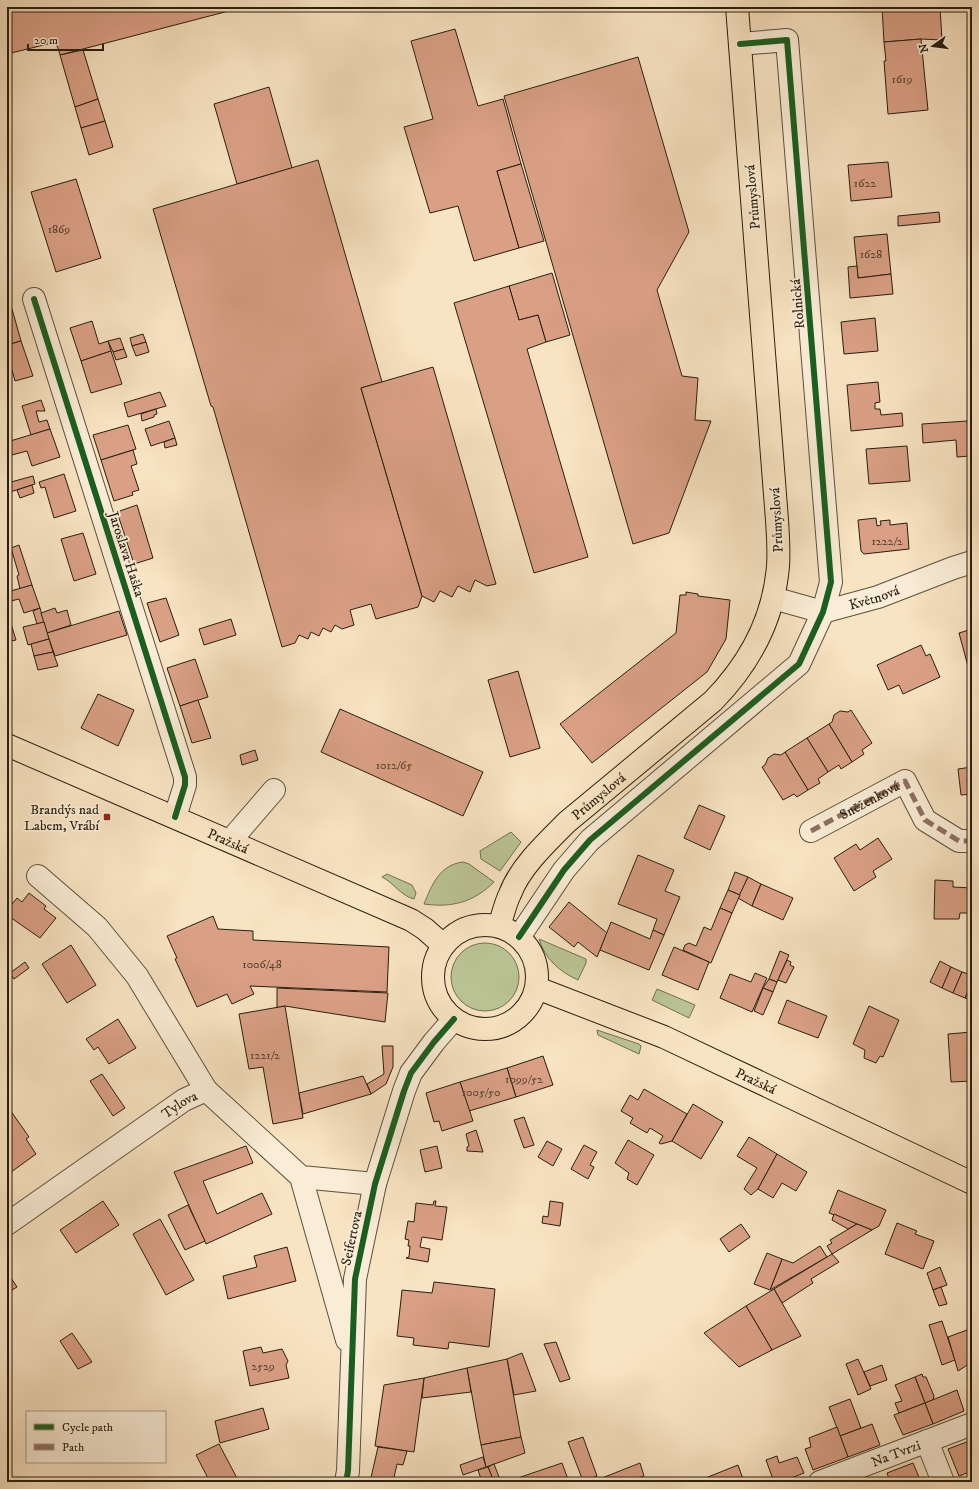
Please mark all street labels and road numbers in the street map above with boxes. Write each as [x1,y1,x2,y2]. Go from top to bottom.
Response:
street label: Průmyslová [741,164,765,230]
street label: Rolnická [787,278,809,330]
street label: Průmyslová [766,487,788,553]
street label: Jaroslava Haška [103,508,148,599]
street label: Květnová [847,582,902,615]
street label: Průmyslová [568,769,630,825]
street label: Sněženková [837,778,903,824]
street label: Pražská [204,825,251,859]
street label: Pražská [732,1064,779,1099]
street label: Tylova [158,1087,201,1123]
street label: Seifertova [337,1209,367,1267]
street label: Na Tvrzi [869,1436,924,1472]

